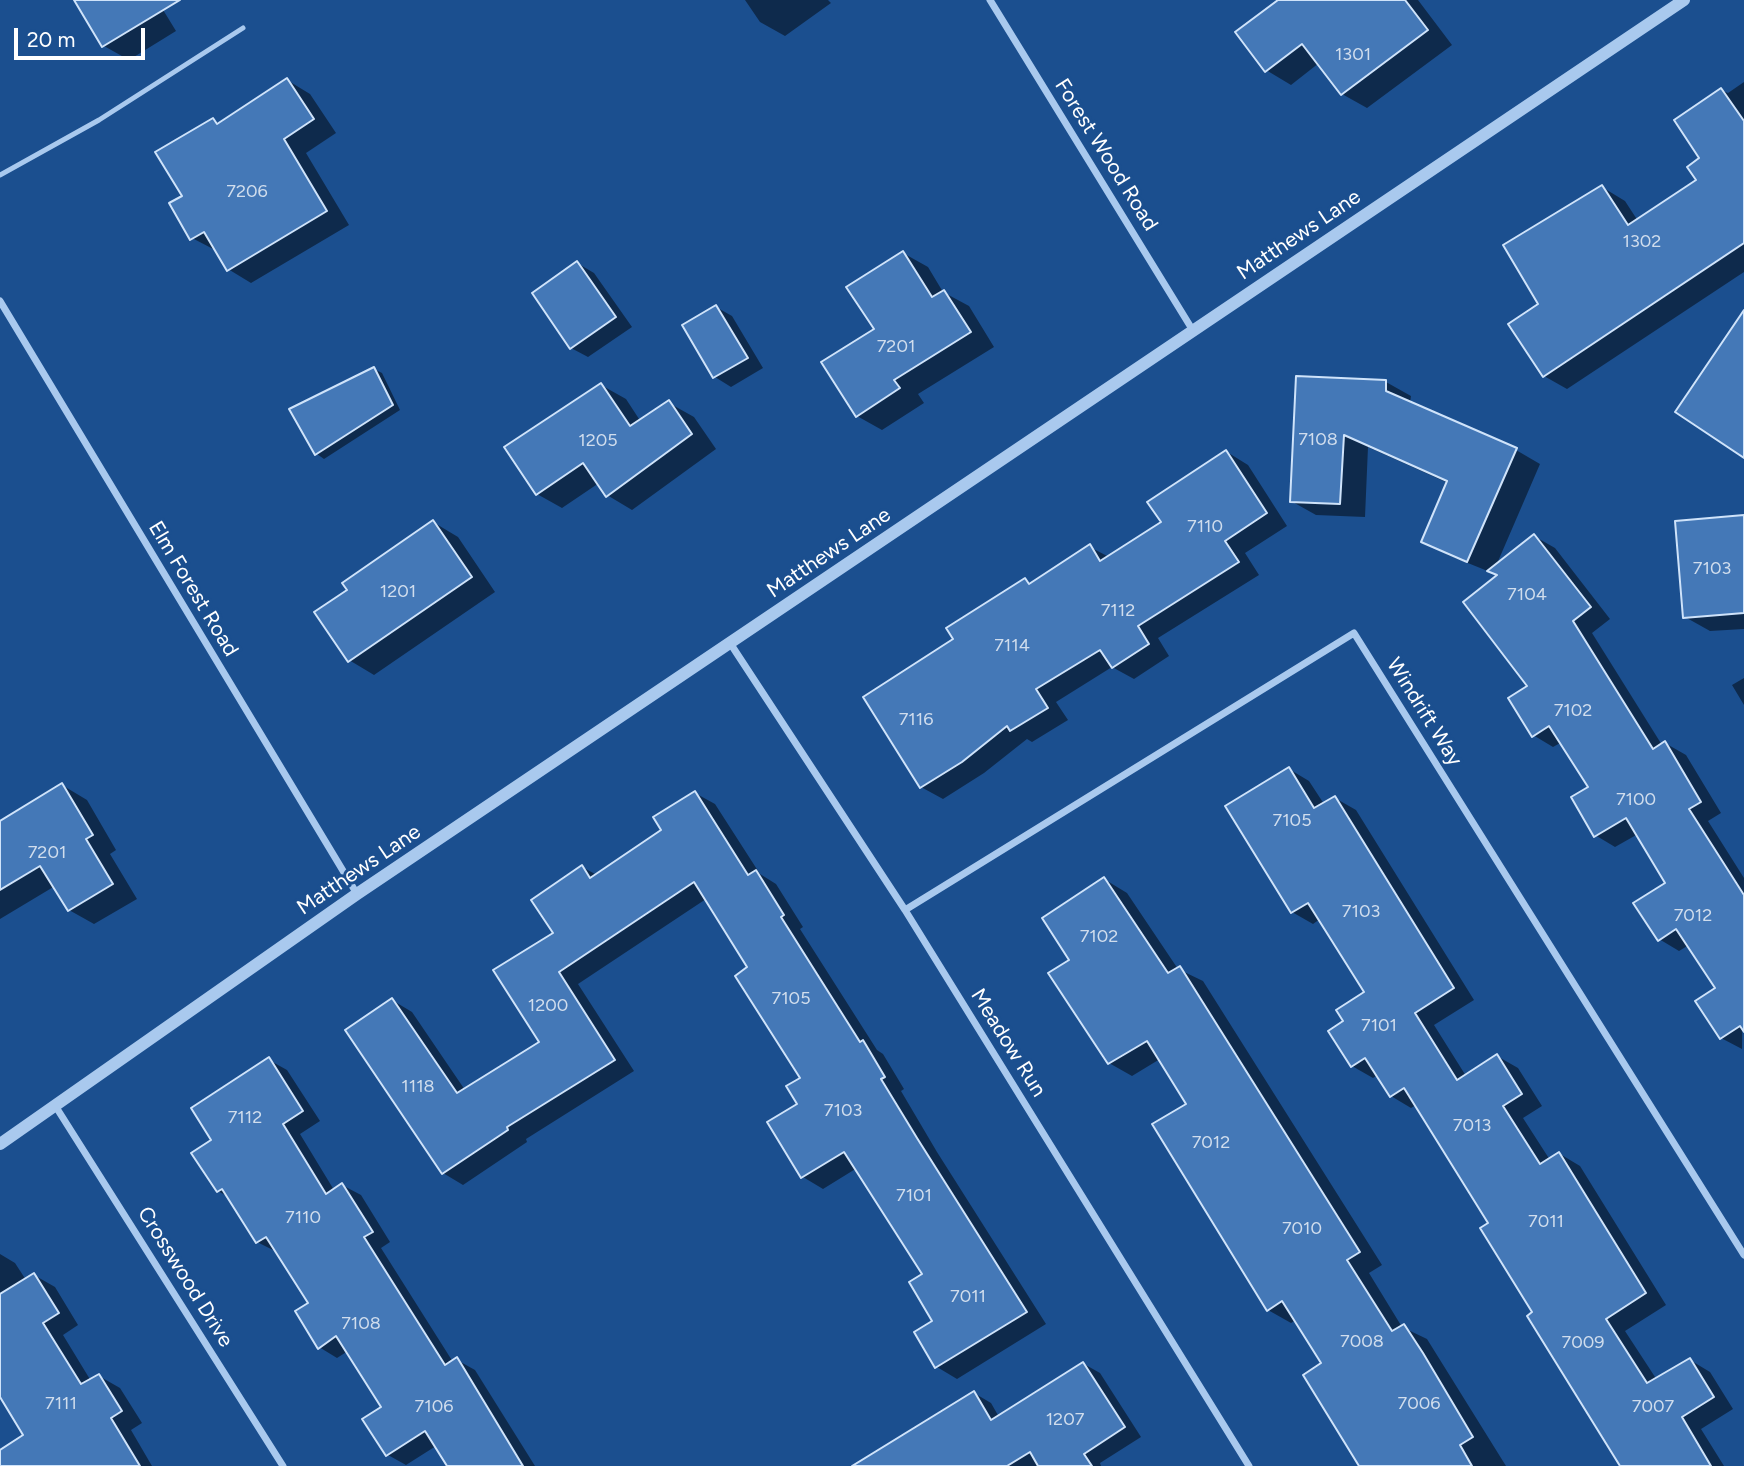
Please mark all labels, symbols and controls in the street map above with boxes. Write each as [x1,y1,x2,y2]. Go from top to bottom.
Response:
scale bar [18,14,149,58]
text: 20 m [27,27,75,52]
house number: 1301 [1335,44,1371,66]
street label: Forest Wood Road [1049,74,1163,236]
house number: 7206 [226,181,268,203]
street label: Matthews Lane [1232,184,1366,286]
house number: 1302 [1623,231,1661,253]
house number: 7201 [877,336,915,358]
house number: 7108 [1298,429,1338,451]
house number: 1205 [578,430,618,452]
street label: Matthews Lane [762,502,896,604]
house number: 7110 [1187,516,1223,538]
street label: Elm Forest Road [143,517,243,661]
house number: 7103 [1693,558,1731,580]
house number: 1201 [380,581,416,603]
house number: 7104 [1507,584,1547,606]
house number: 7112 [1101,600,1135,622]
house number: 7114 [994,635,1030,657]
street label: Windrift Way [1381,653,1467,771]
house number: 7102 [1554,700,1592,722]
house number: 7116 [899,709,933,731]
house number: 7100 [1616,789,1656,811]
house number: 7105 [1273,810,1311,832]
street label: Matthews Lane [292,819,426,921]
house number: 7201 [28,842,66,864]
house number: 7103 [1342,901,1380,923]
house number: 7012 [1674,905,1712,927]
house number: 7102 [1080,926,1118,948]
street label: Meadow Run [965,984,1051,1102]
house number: 7105 [772,988,810,1010]
house number: 1200 [528,995,568,1017]
house number: 7101 [1361,1015,1397,1037]
house number: 1118 [401,1076,435,1098]
house number: 7103 [824,1100,862,1122]
house number: 7112 [228,1107,262,1129]
house number: 7013 [1453,1115,1491,1137]
house number: 7012 [1192,1132,1230,1154]
house number: 7101 [896,1185,932,1207]
street label: Crosswood Drive [132,1202,238,1352]
house number: 7110 [285,1207,321,1229]
house number: 7011 [1528,1211,1564,1233]
house number: 7010 [1282,1218,1322,1240]
house number: 7011 [950,1286,986,1308]
house number: 7108 [341,1313,381,1335]
house number: 7008 [1340,1331,1384,1353]
house number: 7009 [1562,1332,1604,1354]
house number: 7111 [45,1393,77,1415]
house number: 7006 [1398,1393,1440,1415]
house number: 7106 [415,1396,453,1418]
house number: 7007 [1632,1396,1674,1418]
house number: 1207 [1046,1409,1084,1431]

